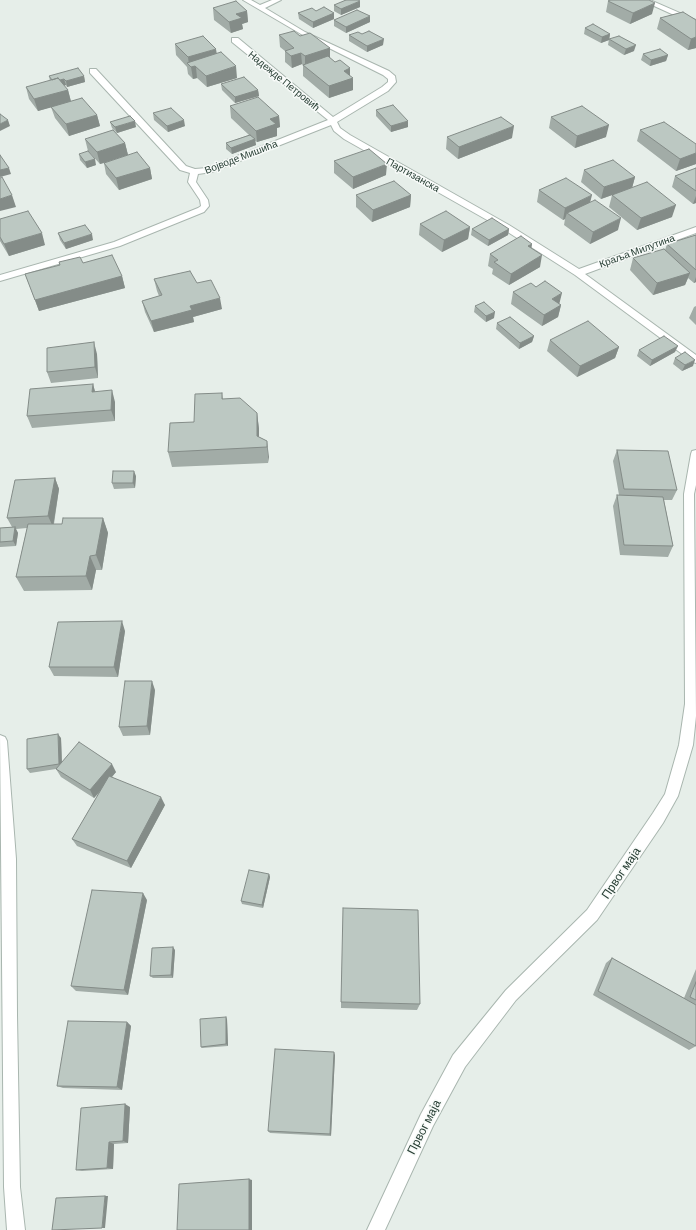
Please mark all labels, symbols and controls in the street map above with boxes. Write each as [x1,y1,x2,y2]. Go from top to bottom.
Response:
street label: Надежде Петровић [246,48,322,114]
street label: Војводе Мишића [203,138,279,176]
street label: Партизанска [384,155,442,195]
street label: Краља Милутина [598,232,676,270]
street label: Првог маја [598,844,644,902]
street label: Првог маја [404,1097,444,1157]

